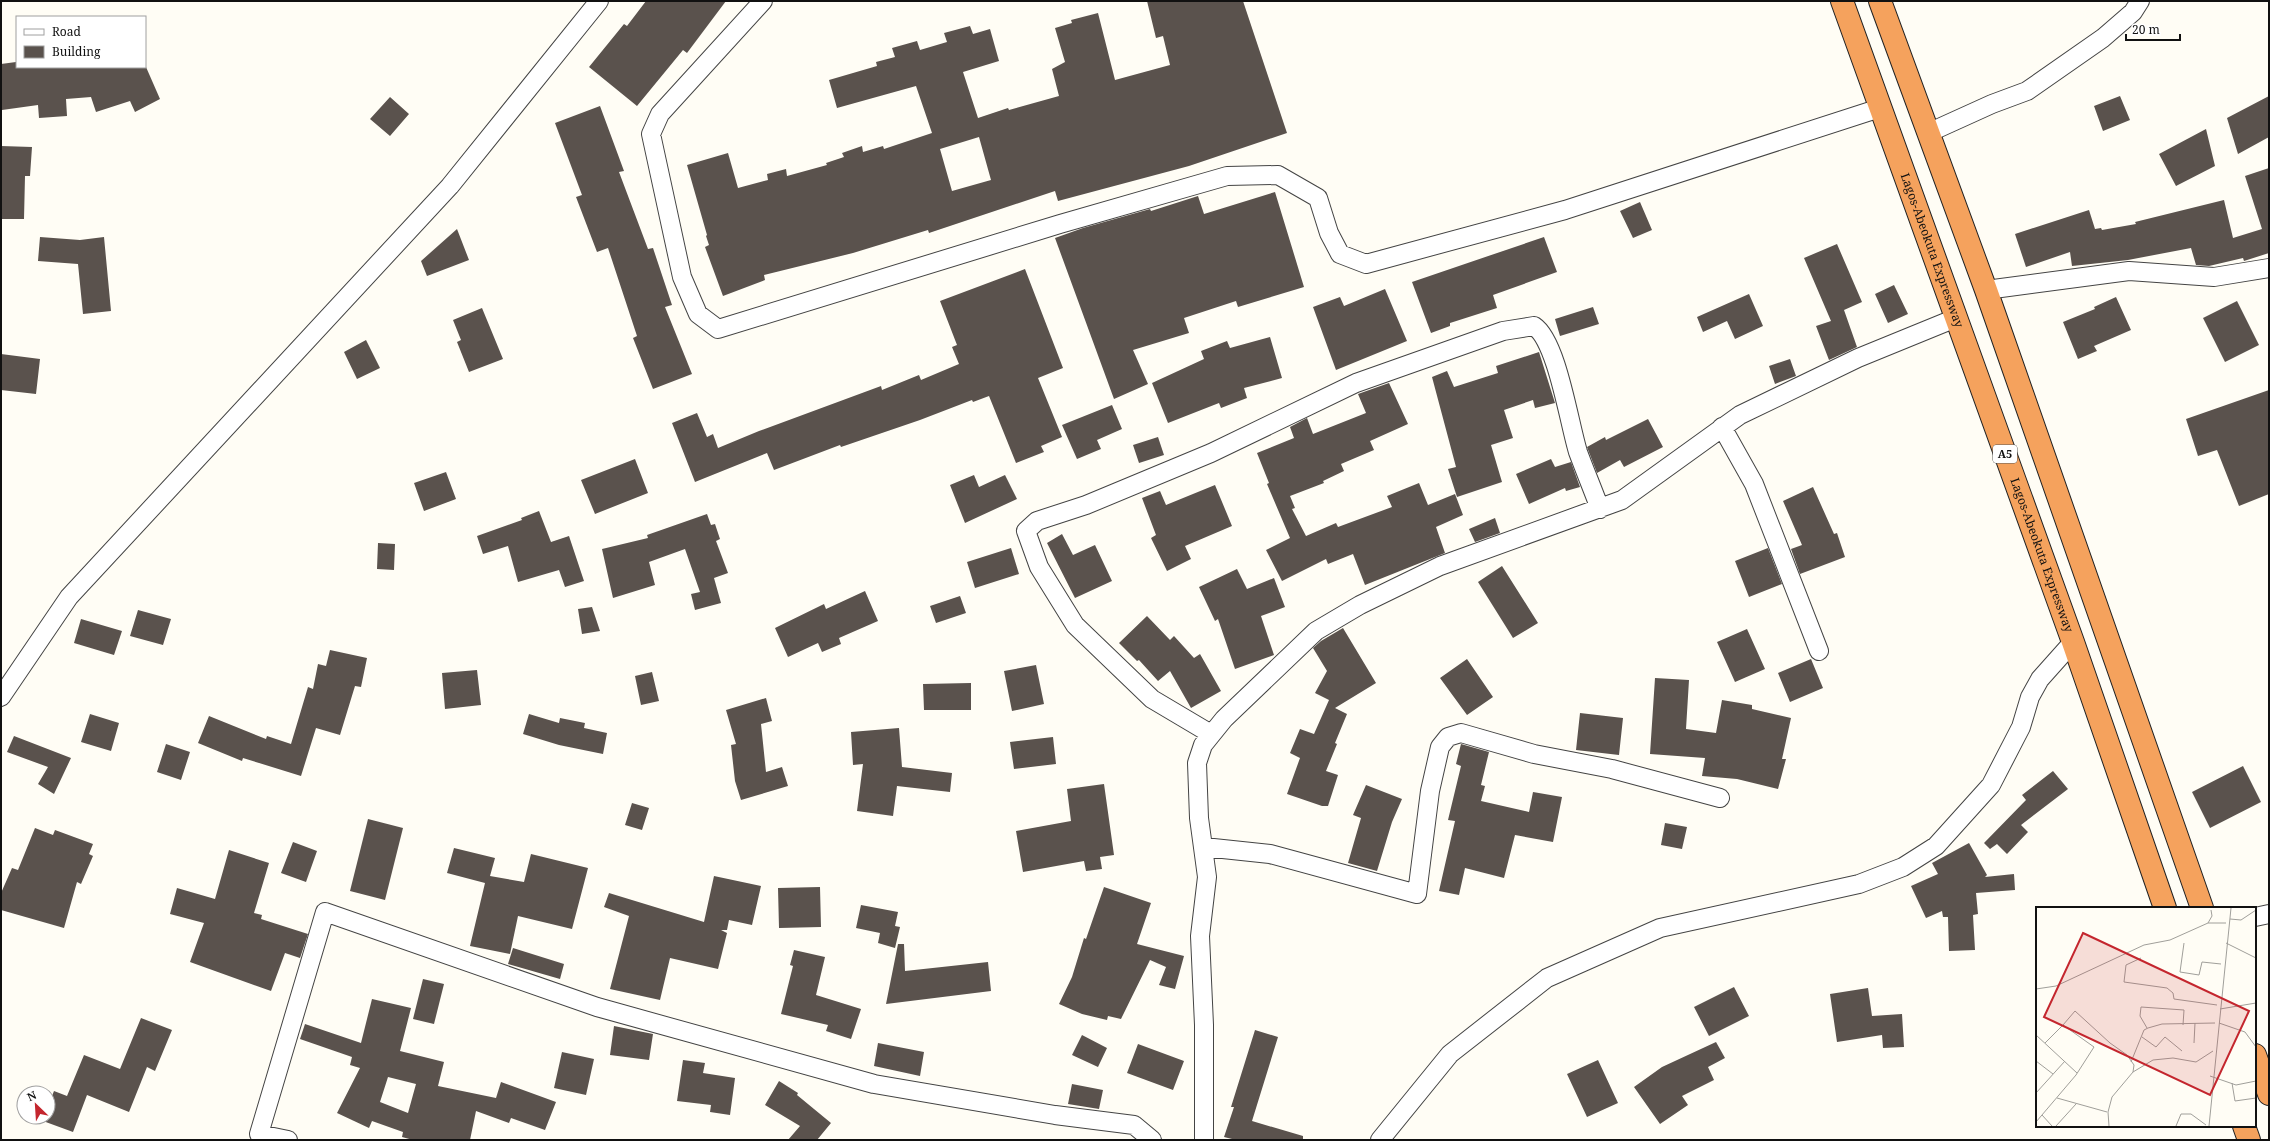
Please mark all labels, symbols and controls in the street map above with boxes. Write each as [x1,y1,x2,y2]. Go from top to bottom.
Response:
legend [16,16,146,68]
scale bar [2126,16,2180,42]
text: 20 m [2132,21,2160,38]
text: Road [52,23,82,40]
text: Building [52,43,101,60]
street label: Lagos-Abeokuta Expressway [1897,170,1968,330]
road number: A5 [1993,445,2017,463]
street label: Lagos-Abeokuta Expressway [2007,475,2078,635]
inset map [2036,907,2256,1127]
north arrow [16,1085,56,1125]
text: N [24,1087,39,1104]

